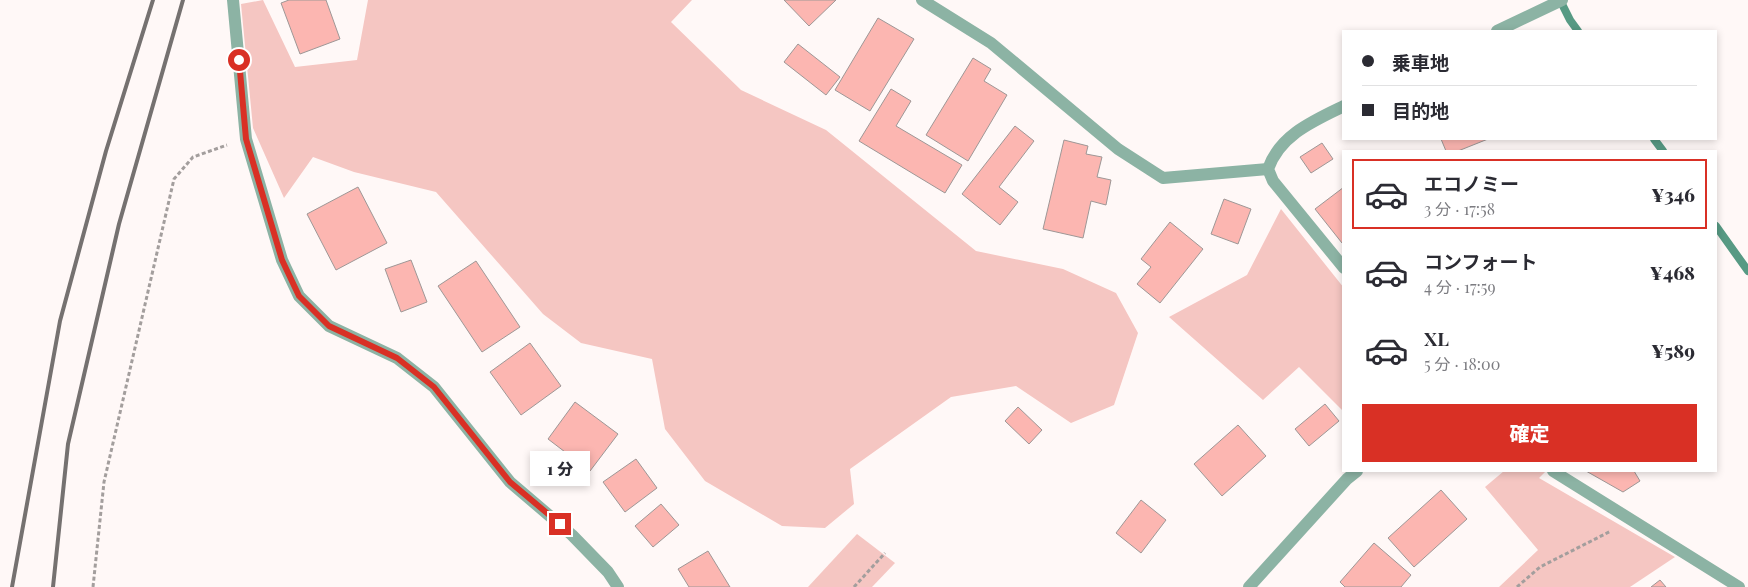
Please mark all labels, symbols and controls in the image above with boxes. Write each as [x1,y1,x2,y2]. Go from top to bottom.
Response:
route start [228,49,250,71]
text: 乗車地 [1392,49,1449,75]
text: 目的地 [1392,97,1449,123]
text: エコノミー [1424,170,1519,196]
icon: car [1364,172,1409,217]
text: ¥346 [1651,181,1695,207]
text: 3 分 · 17:58 [1424,198,1495,219]
text: コンフォート [1424,248,1537,274]
icon: car [1364,250,1409,295]
text: ¥468 [1650,259,1695,285]
text: 4 分 · 17:59 [1424,276,1496,297]
text: XL [1424,325,1449,351]
icon: car [1364,328,1409,373]
text: ¥589 [1651,337,1695,363]
text: 5 分 · 18:00 [1424,353,1500,374]
button: 確定 [1362,404,1697,462]
callout: 1 分 [530,452,590,486]
text: 1 分 [547,458,573,479]
route end [549,513,571,535]

